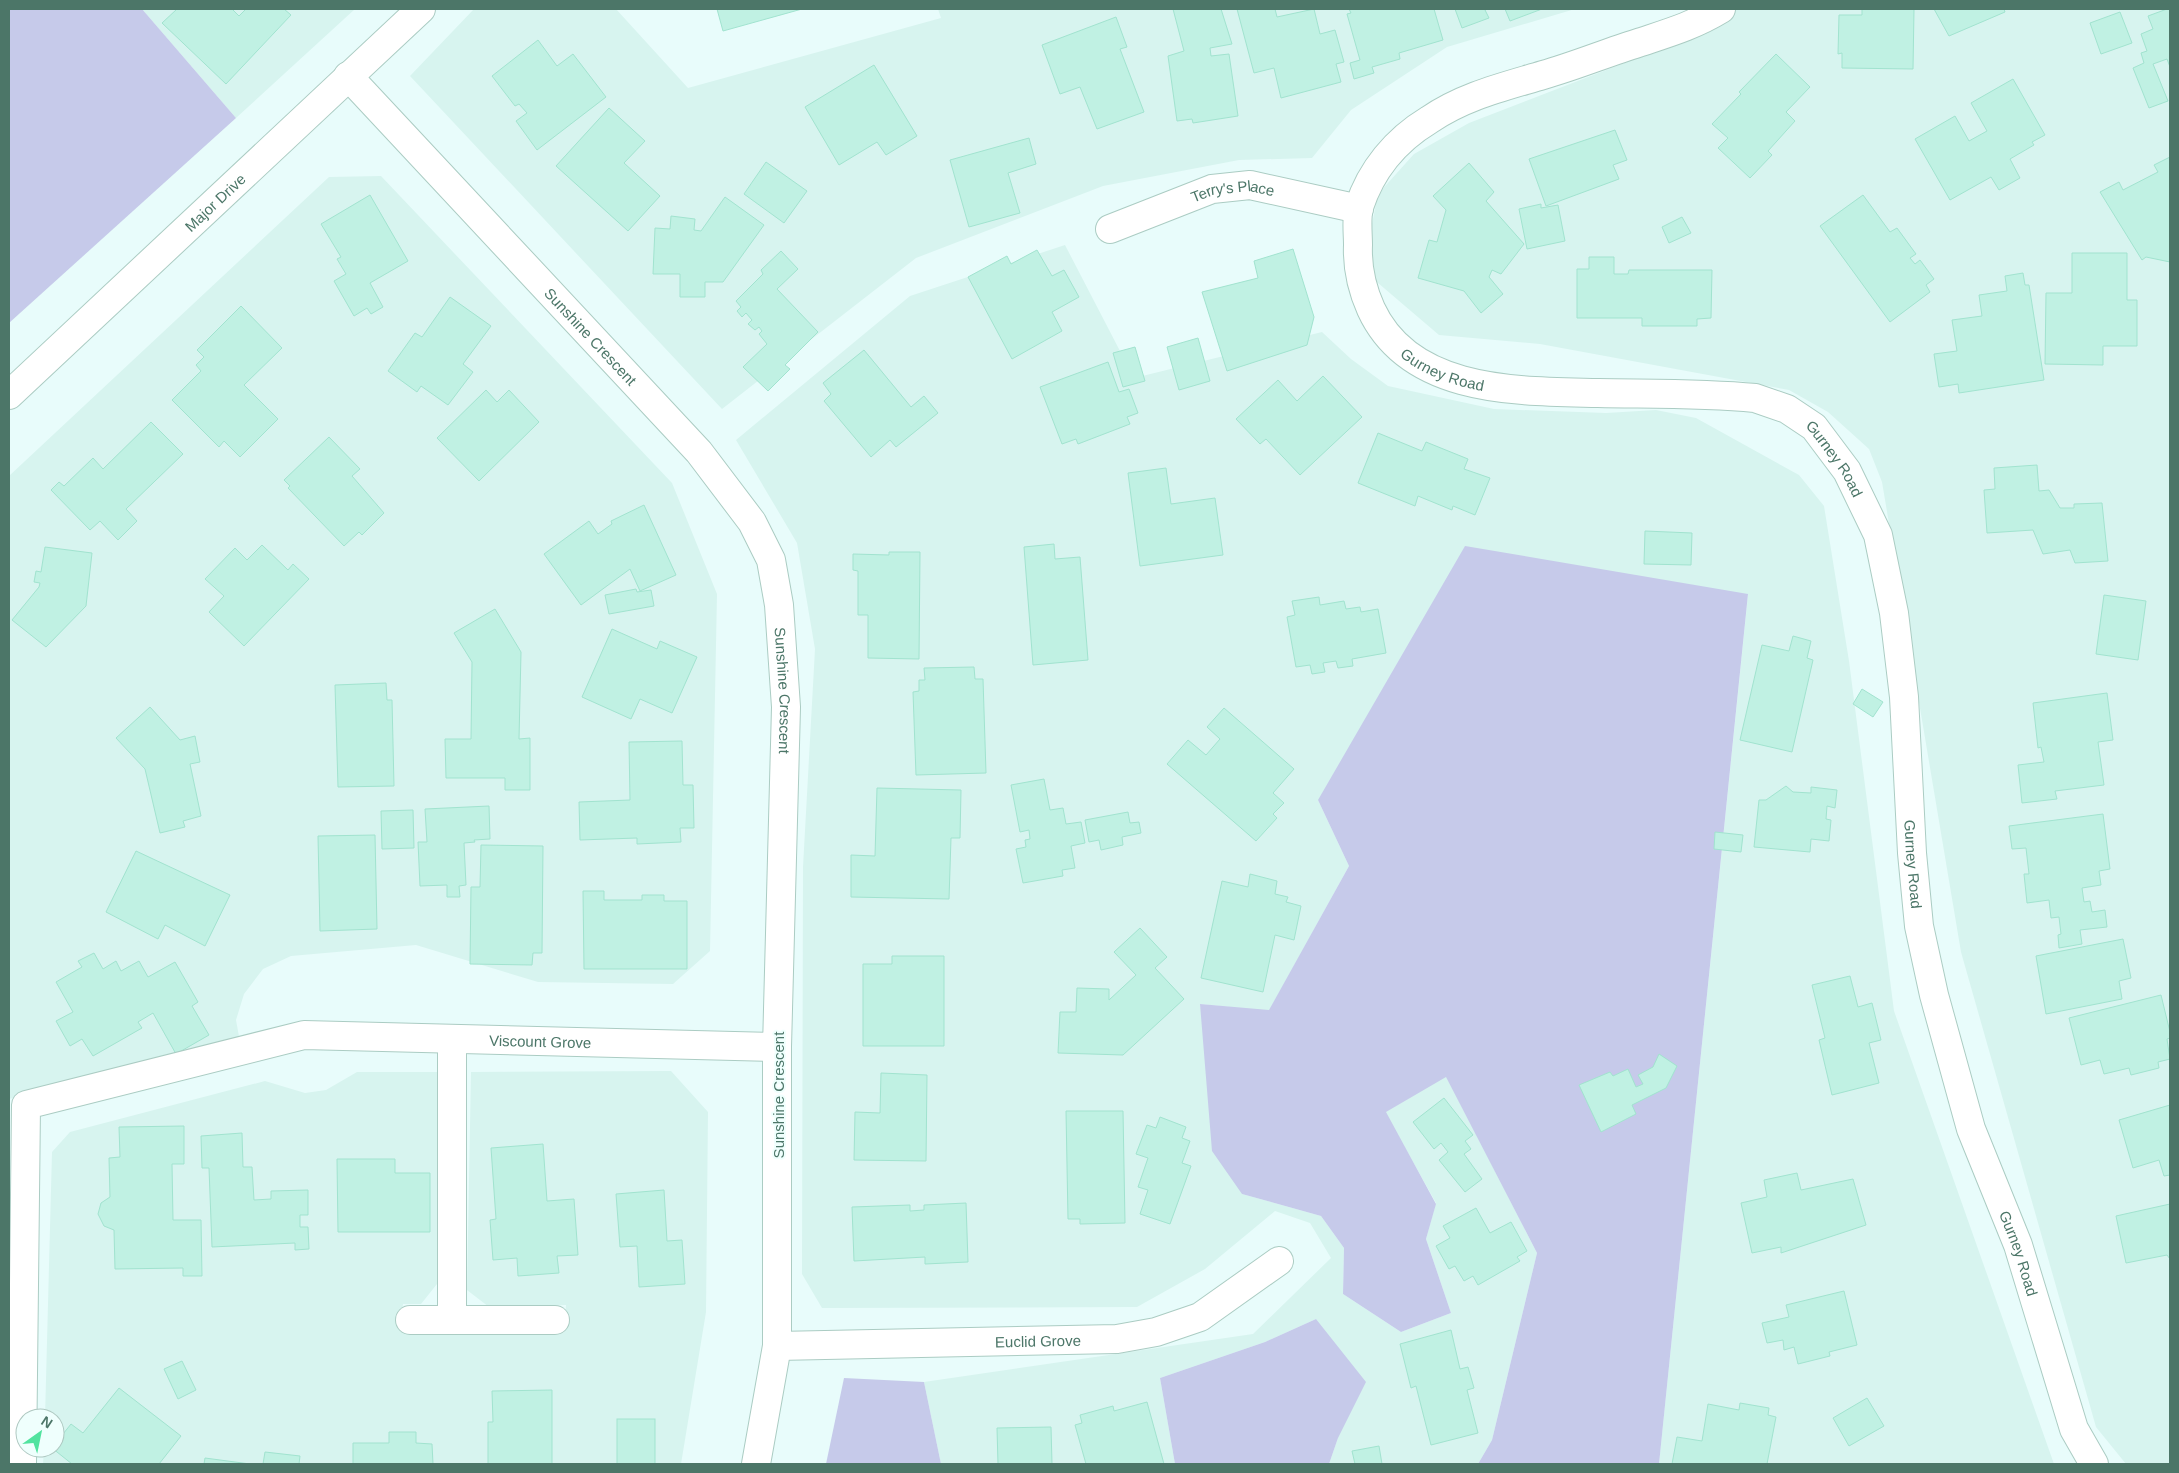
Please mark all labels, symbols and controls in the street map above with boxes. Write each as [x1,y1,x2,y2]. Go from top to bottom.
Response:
street label: Major Drive [181,170,249,235]
street label: Terry's Place [1188,176,1276,205]
street label: Sunshine Crescent [541,284,641,389]
street label: Gurney Road [1398,344,1486,394]
street label: Gurney Road [1804,416,1867,499]
street label: Sunshine Crescent [772,627,795,755]
street label: Gurney Road [1902,819,1926,909]
street label: Viscount Grove [489,1031,592,1051]
street label: Sunshine Crescent [770,1031,787,1158]
street label: Gurney Road [1996,1208,2041,1298]
street label: Euclid Grove [995,1331,1081,1350]
north arrow [15,1408,65,1458]
text: N [38,1413,56,1432]

